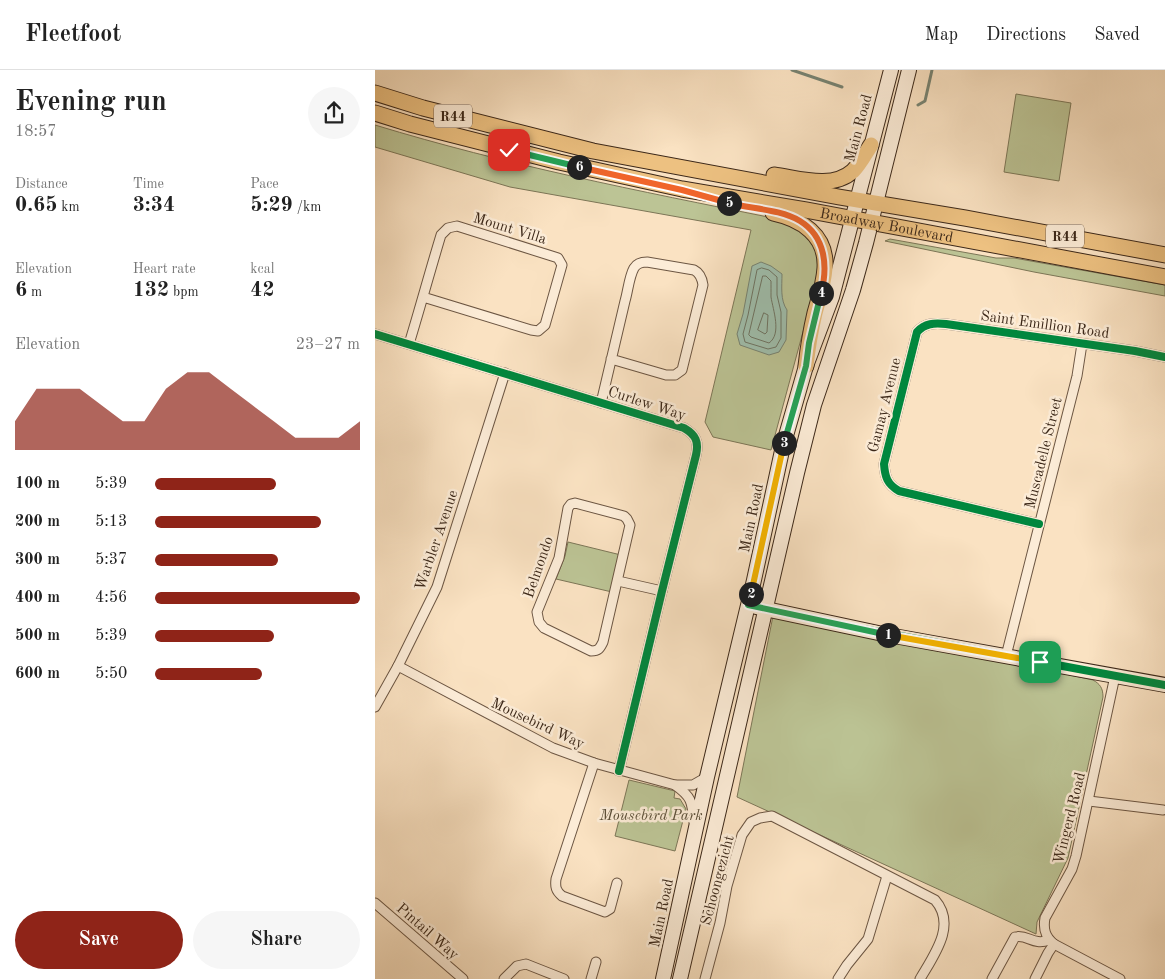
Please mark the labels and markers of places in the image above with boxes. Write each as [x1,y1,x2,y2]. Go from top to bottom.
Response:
pin [488,129,530,171]
pin: 6 [567,154,591,180]
pin: 5 [717,190,741,216]
pin: 4 [809,280,833,306]
pin: 3 [771,430,797,456]
pin: 2 [739,582,763,606]
pin: 1 [875,622,901,648]
pin [1019,641,1061,683]

